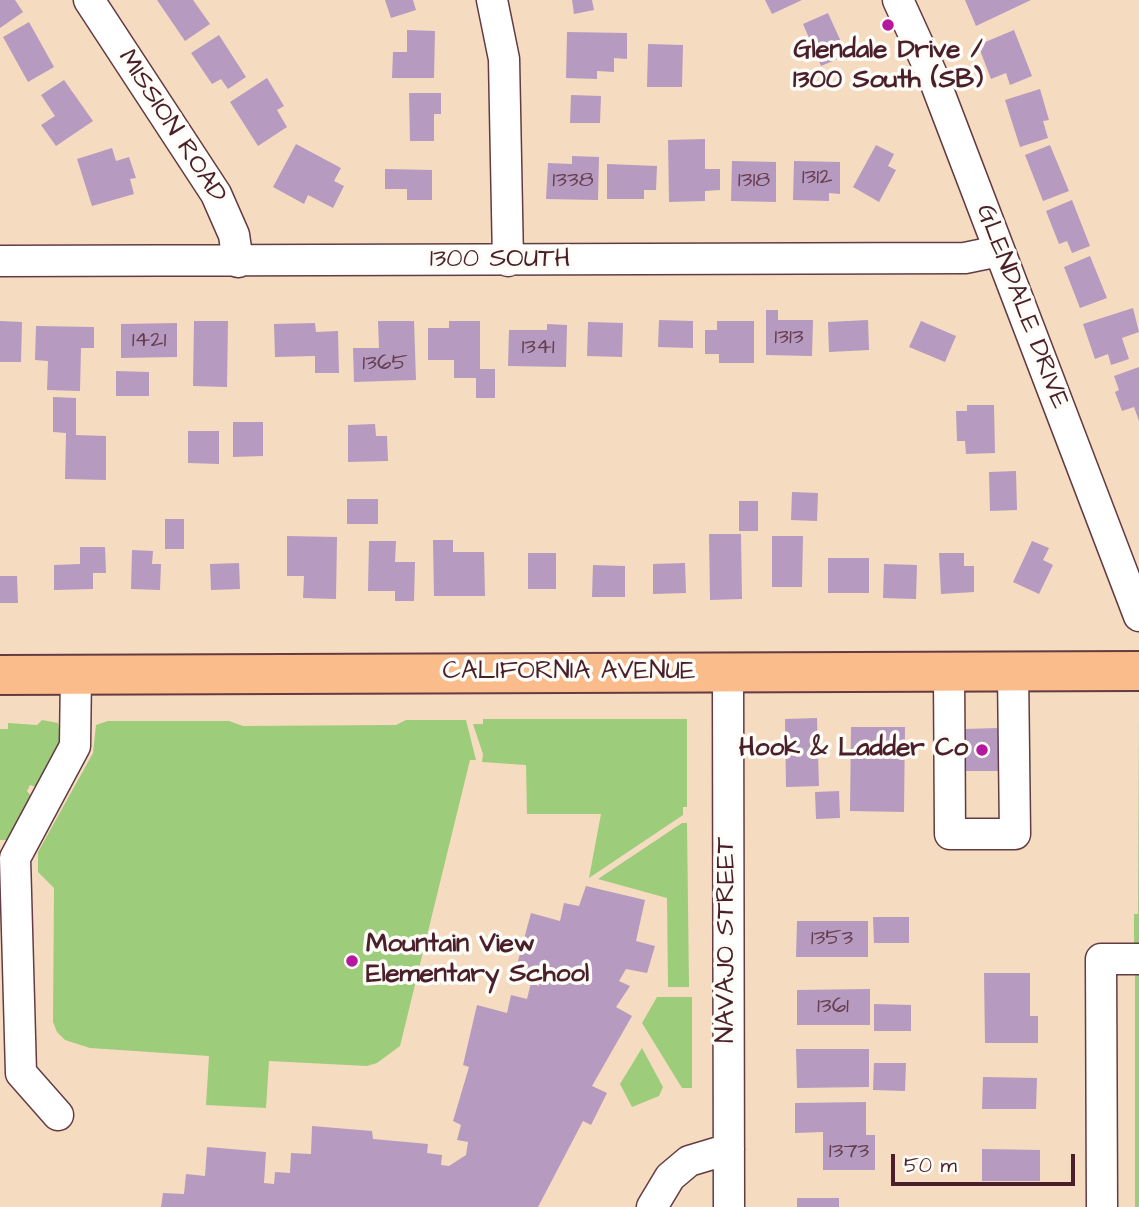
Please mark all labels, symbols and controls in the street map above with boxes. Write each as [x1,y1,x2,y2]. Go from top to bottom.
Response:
marker: Glendale Drive / 1300 South (SB) [880,17,896,33]
place label: Glendale Drive / 1300 South (SB) [793,36,983,98]
street label: MISSION ROAD [110,45,232,209]
house number: 1312 [802,164,832,192]
house number: 1338 [552,167,594,195]
house number: 1318 [738,167,770,195]
street label: GLENDALE DRIVE [968,201,1074,413]
street label: 1300 SOUTH [430,245,570,277]
house number: 1313 [774,324,804,352]
house number: 1421 [132,327,166,355]
house number: 1341 [521,334,555,362]
house number: 1365 [362,350,408,378]
street label: CALIFORNIA AVENUE [443,657,695,689]
place label: Hook & Ladder Co [739,734,968,766]
marker: Hook & Ladder Co [974,742,990,758]
street label: NAVAJO STREET [712,837,744,1043]
house number: 1353 [811,925,853,953]
place label: Mountain View Elementary School [366,930,589,992]
marker: Mountain View Elementary School [344,953,360,969]
house number: 1361 [817,993,849,1021]
house number: 1373 [829,1138,869,1166]
scale bar [894,1140,1078,1184]
text: 50 m [904,1151,957,1180]

